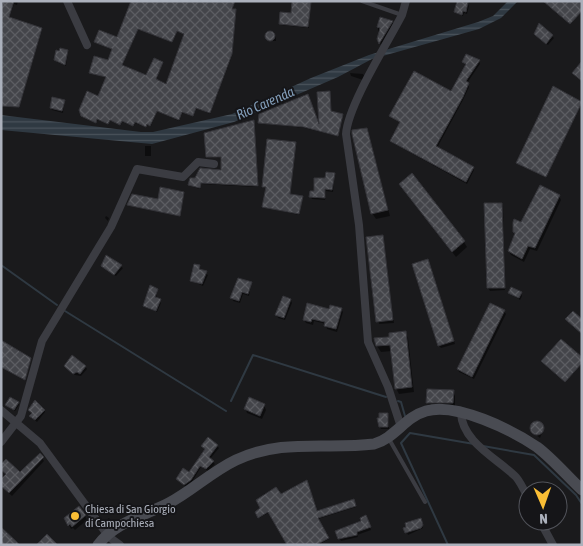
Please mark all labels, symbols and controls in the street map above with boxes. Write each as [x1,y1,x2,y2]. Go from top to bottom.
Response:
water label: Rio Carenda [234,83,297,123]
north arrow [518,481,568,531]
place label: Chiesa di San Giorgio di Campochiesa [85,502,176,530]
marker: Chiesa di San Giorgio di Campochiesa [69,510,81,522]
text: N [539,511,548,527]

